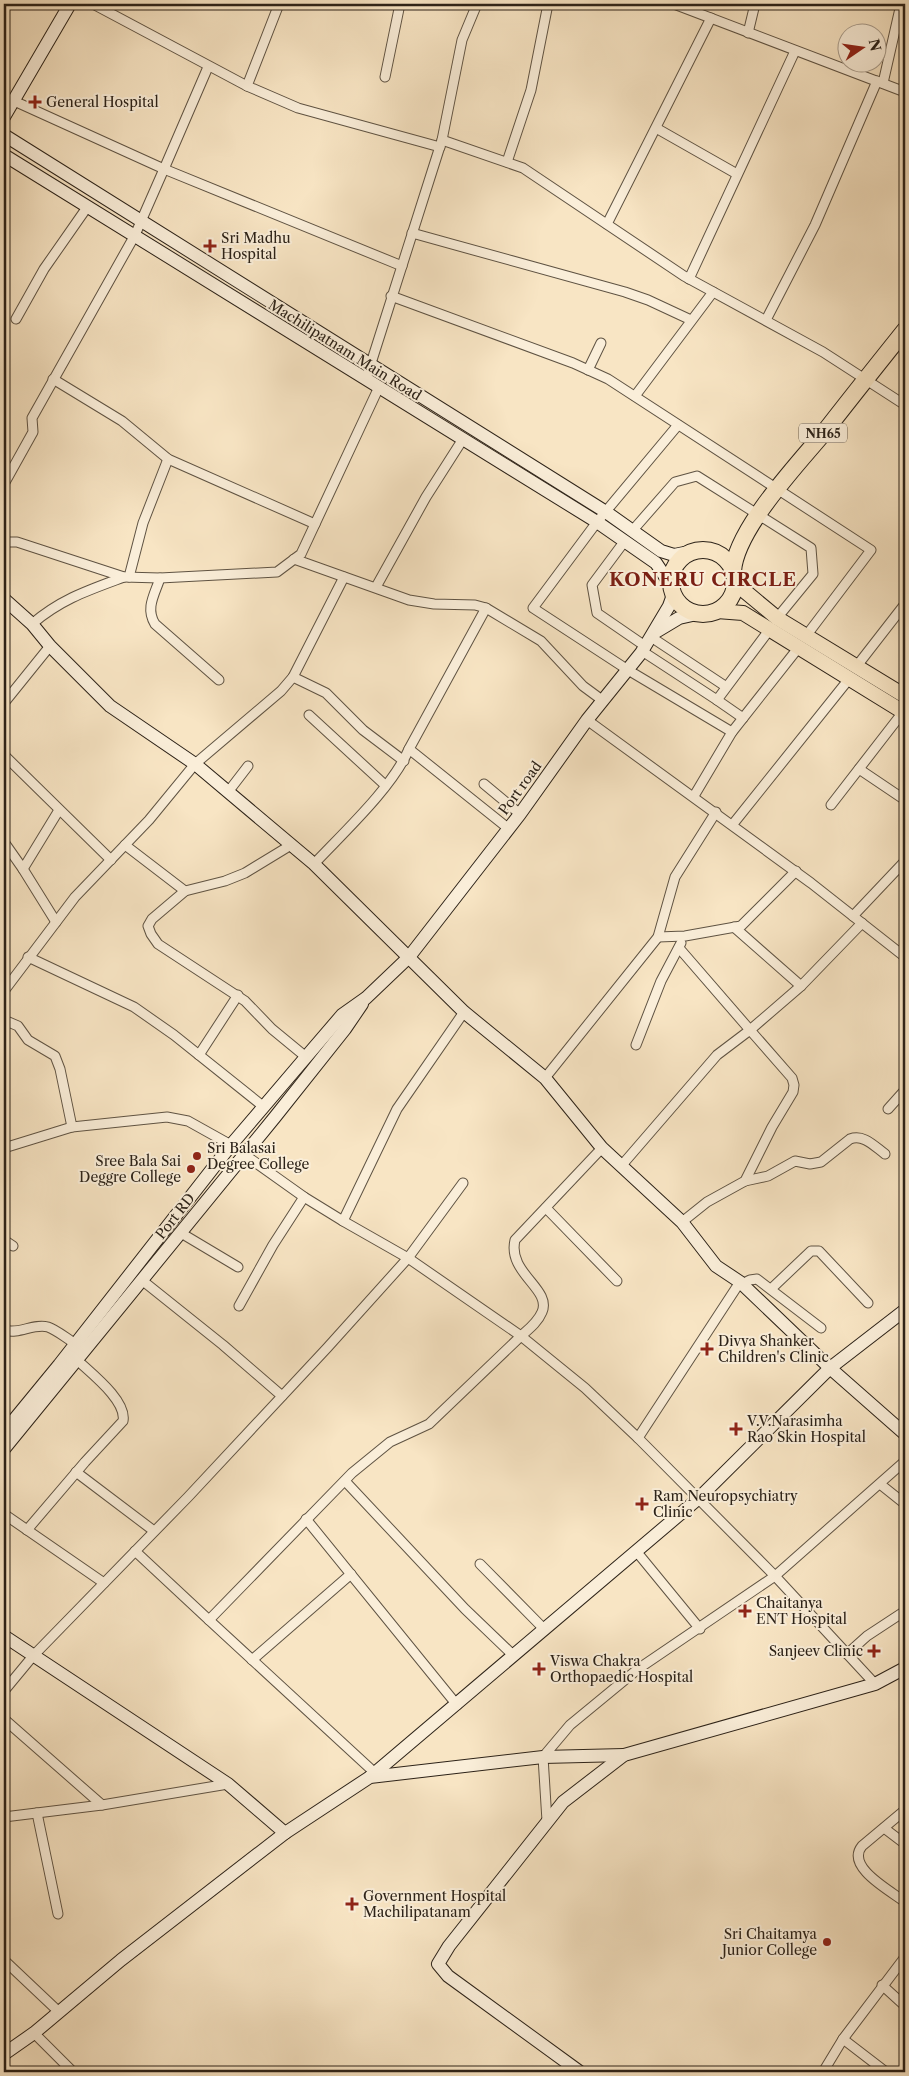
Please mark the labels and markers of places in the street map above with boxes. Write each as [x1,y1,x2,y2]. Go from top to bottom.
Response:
place label: General Hospital [46,93,159,111]
marker: General Hospital [28,95,42,109]
place label: Sri Madhu Hospital [221,229,291,263]
marker: Sri Madhu Hospital [203,239,217,253]
place label: Sri Balasai Degree College [207,1139,310,1173]
marker: Sri Balasai Degree College [191,1150,203,1162]
place label: Sree Bala Sai Deggre College [79,1152,181,1186]
marker: Sree Bala Sai Deggre College [185,1163,197,1175]
place label: Divya Shanker Children's Clinic [718,1332,829,1366]
marker: Divya Shanker Children's Clinic [700,1342,714,1356]
place label: V.V.Narasimha Rao Skin Hospital [746,1412,866,1446]
marker: V.V.Narasimha Rao Skin Hospital [729,1422,743,1436]
place label: Ram Neuropsychiatry Clinic [653,1487,798,1521]
marker: Ram Neuropsychiatry Clinic [635,1497,649,1511]
place label: Chaitanya ENT Hospital [756,1594,847,1628]
marker: Chaitanya ENT Hospital [738,1604,752,1618]
place label: Sanjeev Clinic [769,1642,863,1660]
marker: Sanjeev Clinic [867,1644,881,1658]
place label: Viswa Chakra Orthopaedic Hospital [549,1652,693,1686]
marker: Viswa Chakra Orthopaedic Hospital [532,1662,546,1676]
place label: Government Hospital Machilipatanam [363,1887,506,1921]
marker: Government Hospital Machilipatanam [345,1897,359,1911]
place label: Sri Chaitamya Junior College [720,1925,818,1959]
marker: Sri Chaitamya Junior College [821,1936,833,1948]

